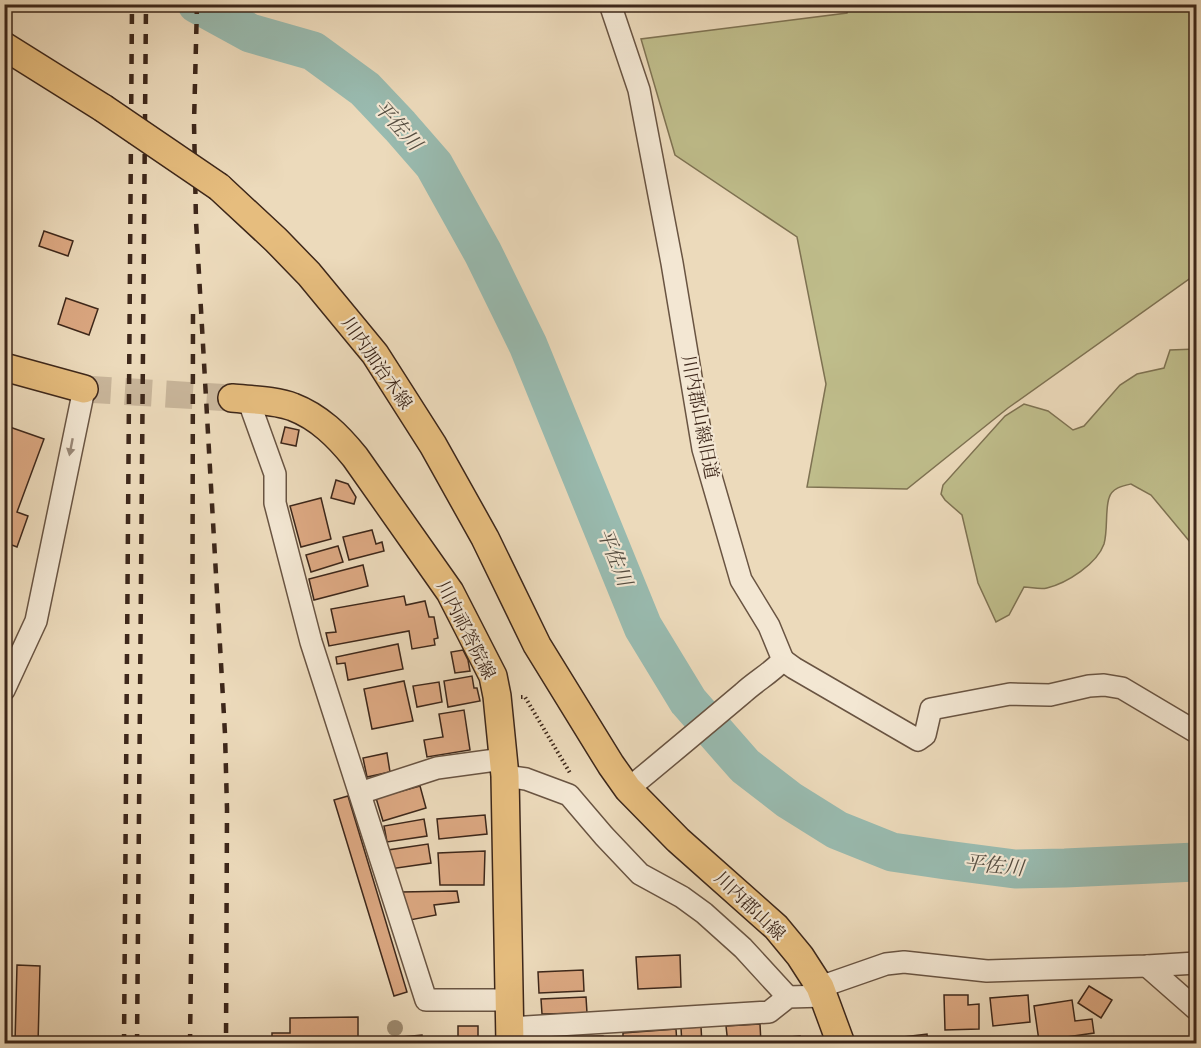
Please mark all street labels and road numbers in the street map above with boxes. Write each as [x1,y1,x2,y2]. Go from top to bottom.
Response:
street label: 川内加治木線 [335,311,419,415]
street label: 川内郡山線旧道 [675,352,726,481]
street label: 川内祁答院線 [430,576,503,684]
street label: 川内郡山線 [709,865,792,947]

